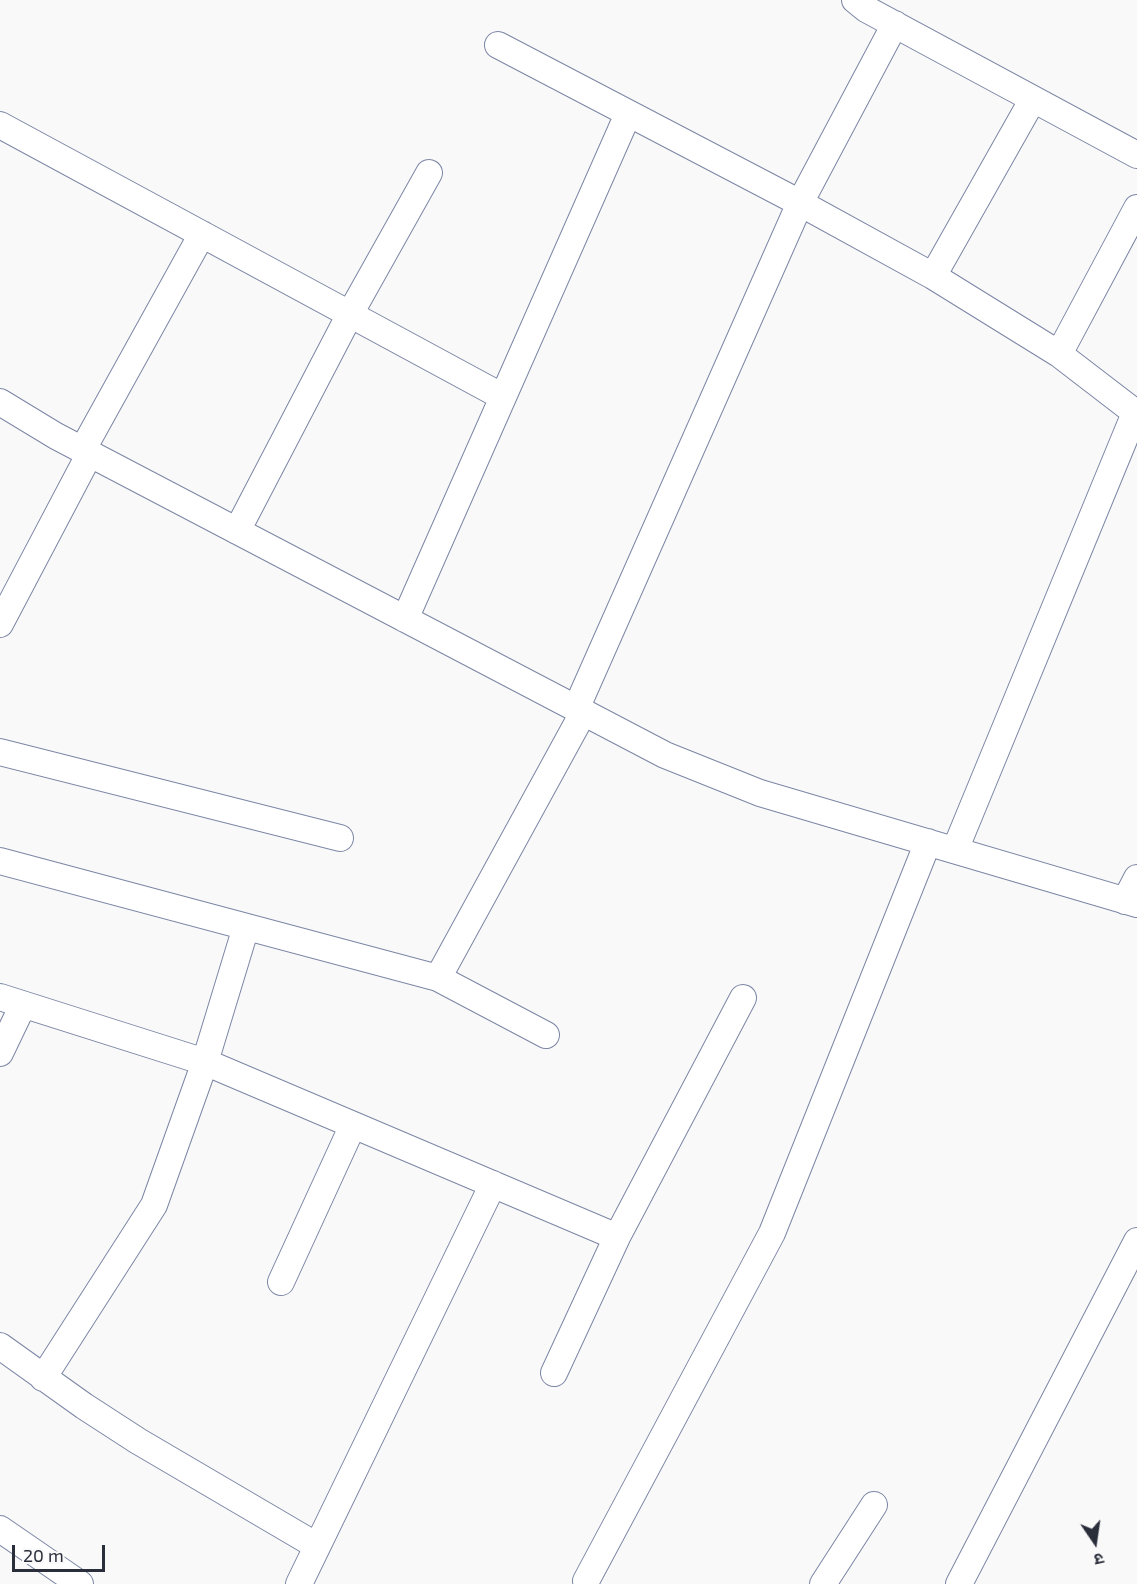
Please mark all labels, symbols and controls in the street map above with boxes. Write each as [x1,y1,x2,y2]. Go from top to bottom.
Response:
north arrow [1065,1512,1125,1572]
scale bar [15,1533,108,1571]
text: 20 m [23,1544,64,1566]
text: उ [1092,1550,1106,1570]

